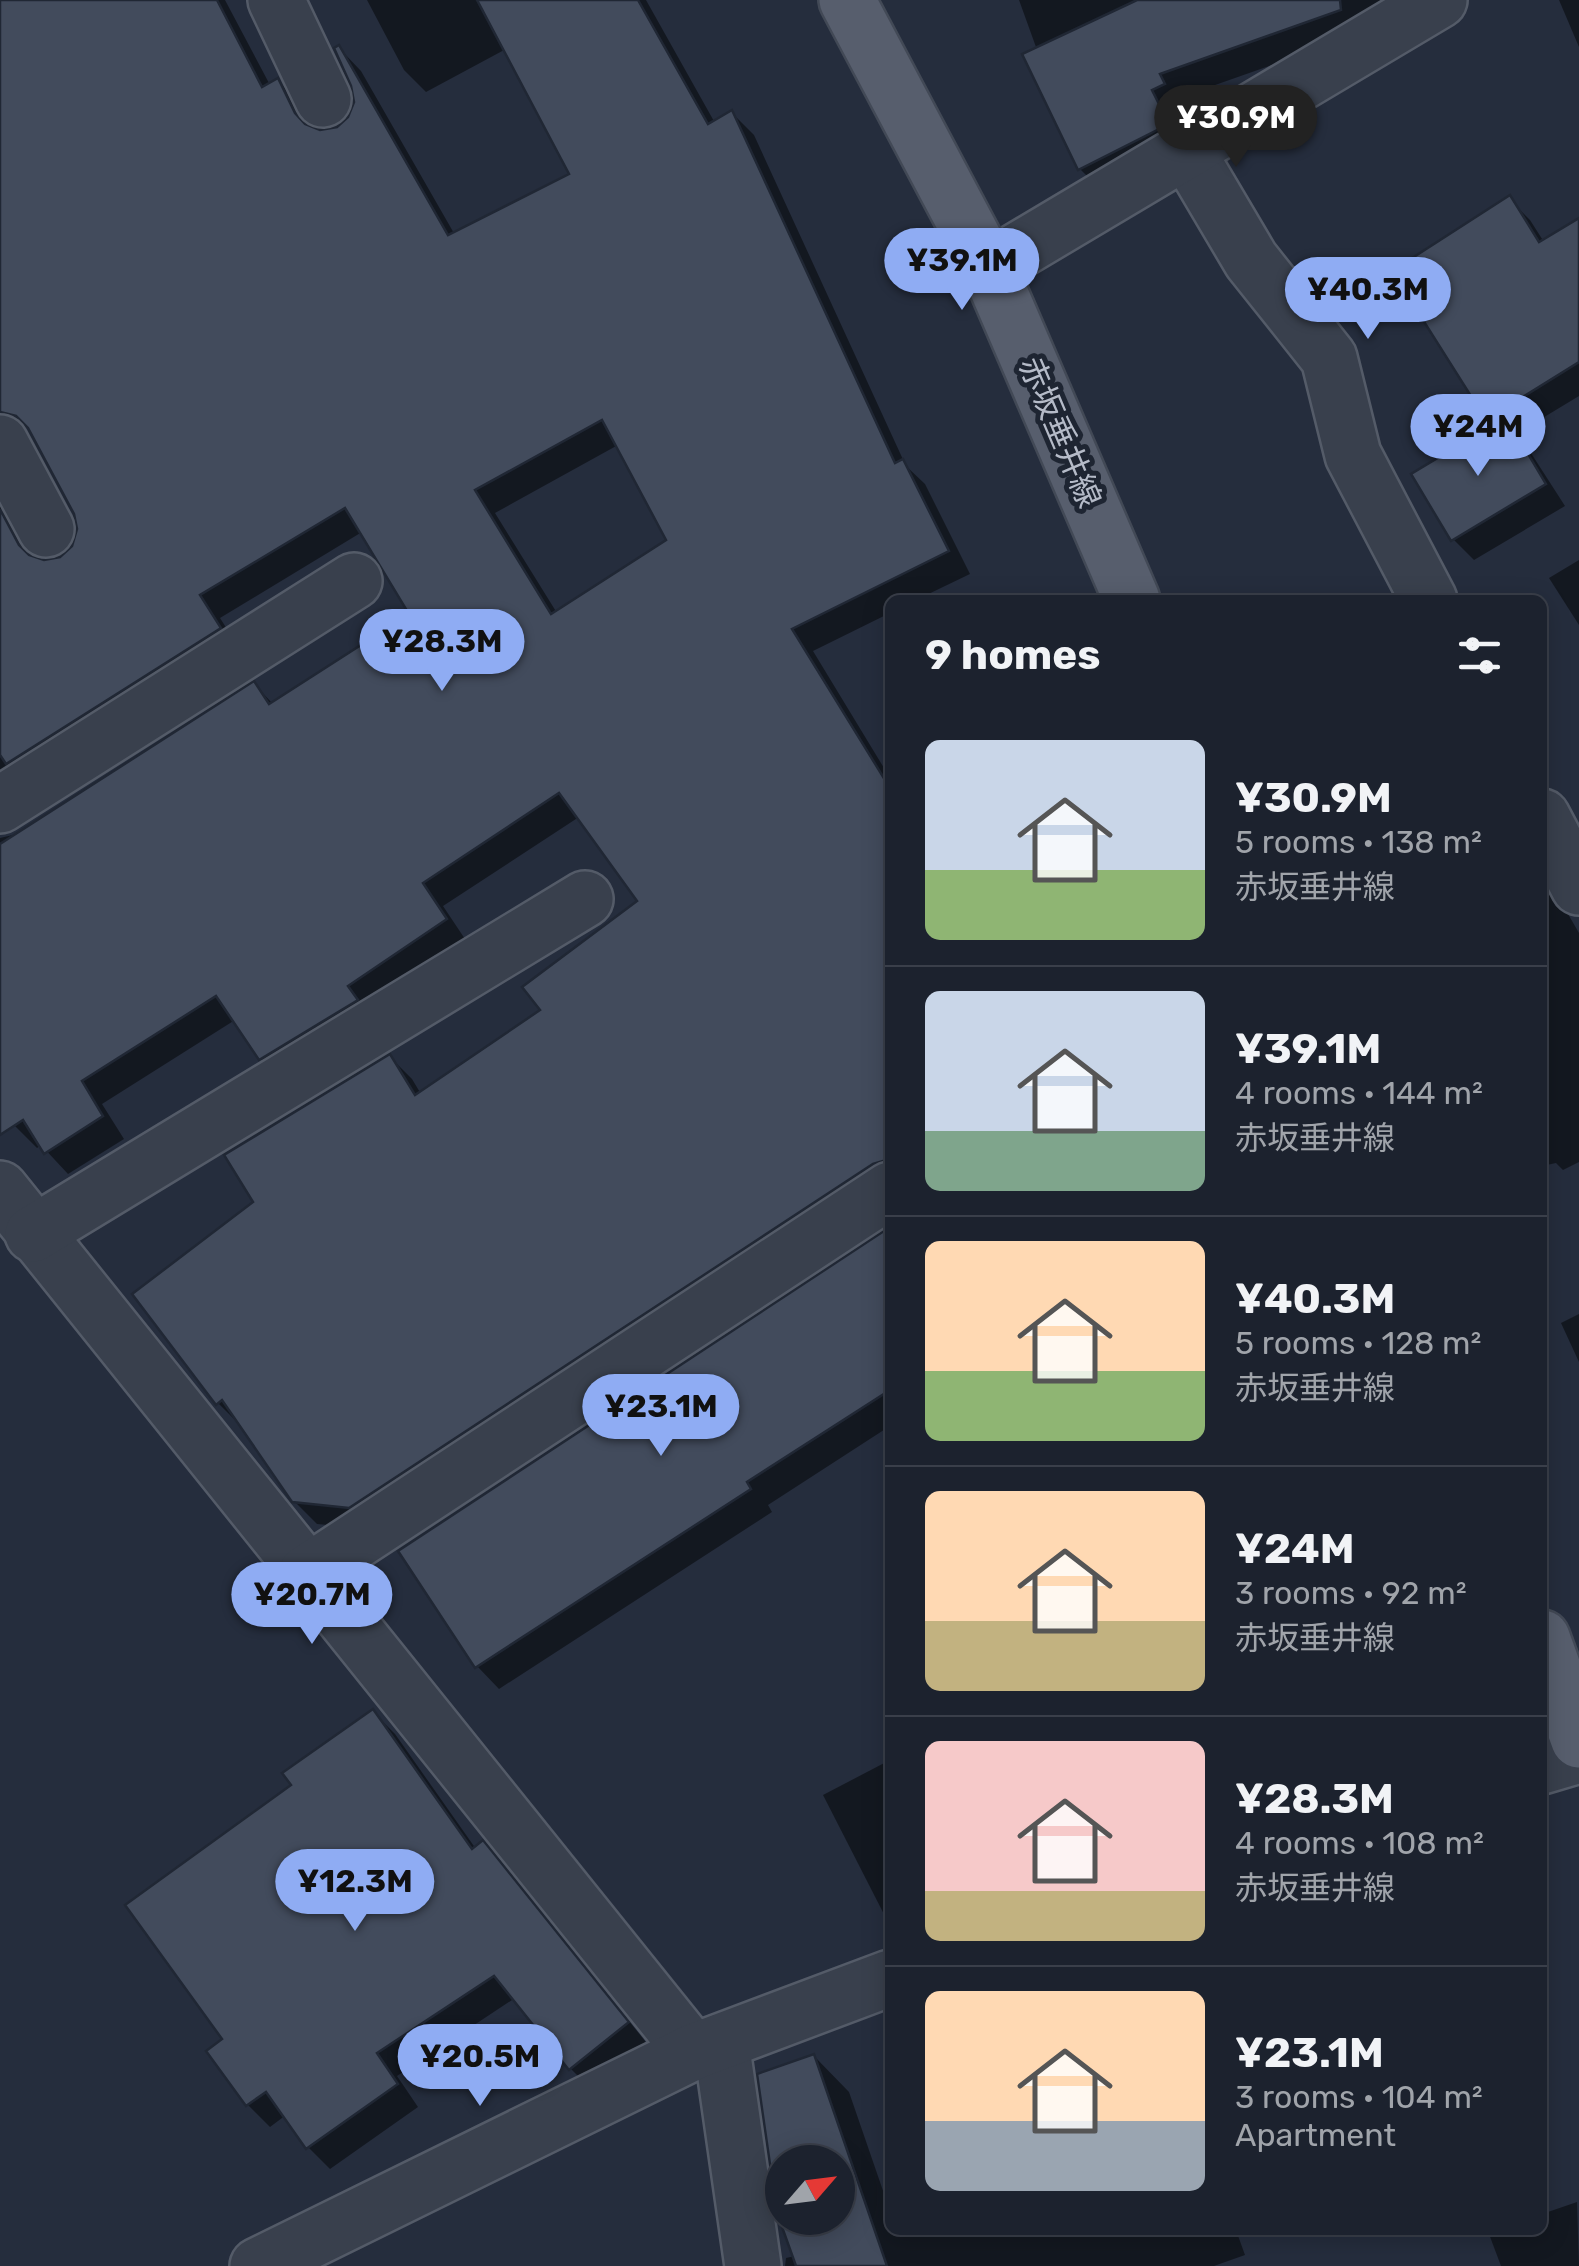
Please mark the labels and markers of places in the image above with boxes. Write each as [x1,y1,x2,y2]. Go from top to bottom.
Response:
pin: ¥30.9M [1155,85,1317,170]
pin: ¥39.1M [881,228,1043,313]
pin: ¥40.3M [1287,257,1449,342]
pin: ¥24M [1419,394,1537,479]
pin: ¥28.3M [361,609,523,694]
pin: ¥23.1M [580,1374,742,1459]
pin: ¥20.7M [231,1562,393,1647]
pin: ¥12.3M [274,1849,436,1934]
pin: ¥20.5M [399,2024,561,2109]

